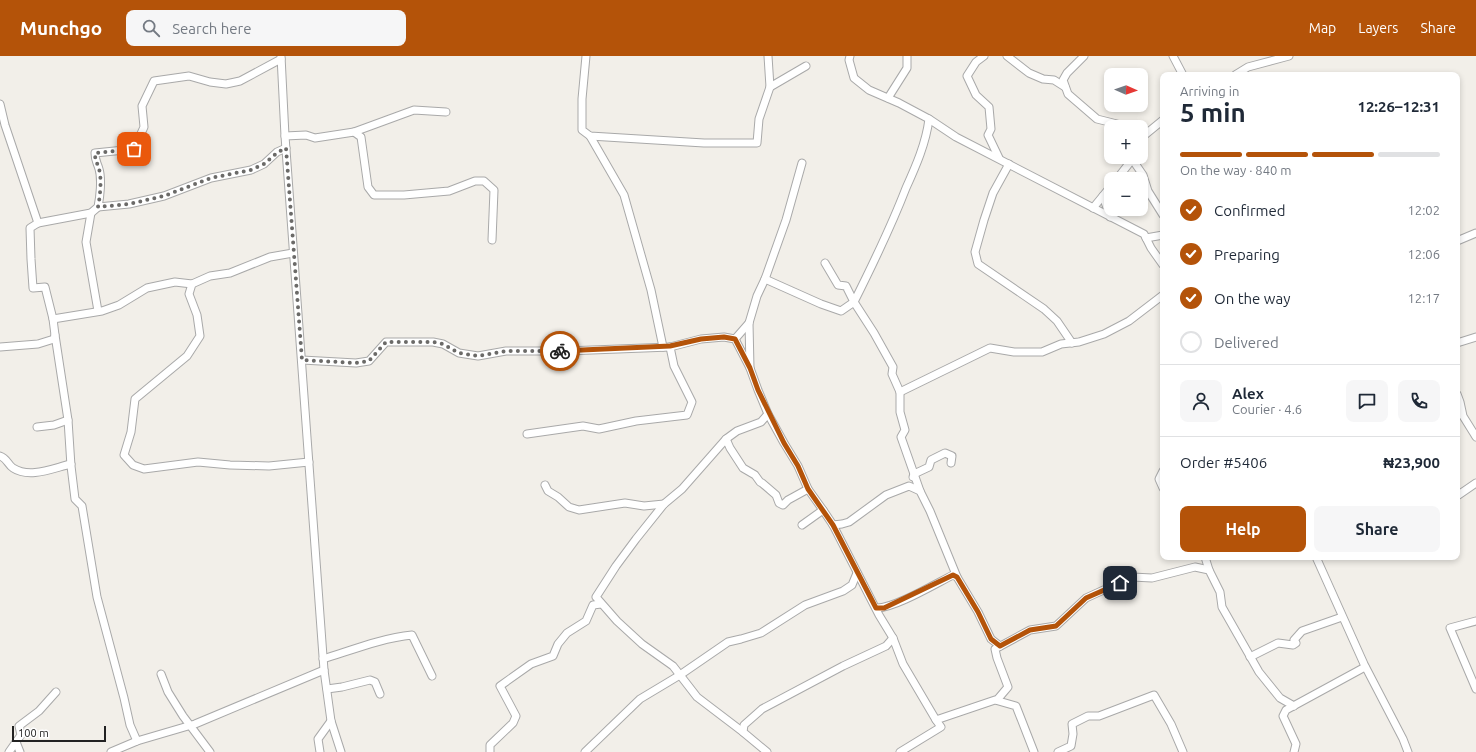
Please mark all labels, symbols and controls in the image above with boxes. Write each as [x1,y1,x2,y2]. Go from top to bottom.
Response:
search box [126,10,406,46]
text: Munchgo [20,17,102,39]
icon: search [140,17,162,39]
text: Search here [172,20,252,37]
text: Map [1309,20,1336,36]
text: Layers [1358,20,1398,36]
text: Share [1420,20,1456,36]
north arrow [1104,68,1148,112]
map controls [1104,68,1148,216]
text: Arriving in [1180,84,1239,98]
text: 5 min [1180,98,1246,127]
text: 12:26–12:31 [1357,98,1440,115]
button: + [1104,120,1148,164]
pin [117,132,151,166]
icon: bag [123,138,145,160]
text: On the way · 840 m [1180,163,1292,177]
button: − [1104,172,1148,216]
icon: check [1180,199,1202,221]
text: Confirmed [1214,202,1286,219]
text: 12:02 [1407,203,1440,217]
icon: check [1180,243,1202,265]
text: Preparing [1214,246,1280,263]
text: 12:06 [1407,247,1440,261]
icon: check [1180,287,1202,309]
text: On the way [1214,290,1290,307]
text: 12:17 [1407,291,1440,305]
courier [540,331,580,371]
text: Delivered [1214,334,1279,351]
icon: bike [549,340,571,362]
button: person [1180,380,1222,422]
button: chat [1346,380,1388,422]
button: phone [1398,380,1440,422]
text: Alex [1232,385,1264,402]
text: Courier · 4.6 [1232,402,1302,416]
text: Order #5406 [1180,454,1267,471]
text: ₦23,900 [1383,454,1440,471]
button: Help [1180,506,1306,552]
button: Share [1314,506,1440,552]
pin [1103,566,1137,600]
icon: home [1109,572,1131,594]
scale bar [12,724,106,743]
text: 100 m [18,727,49,739]

